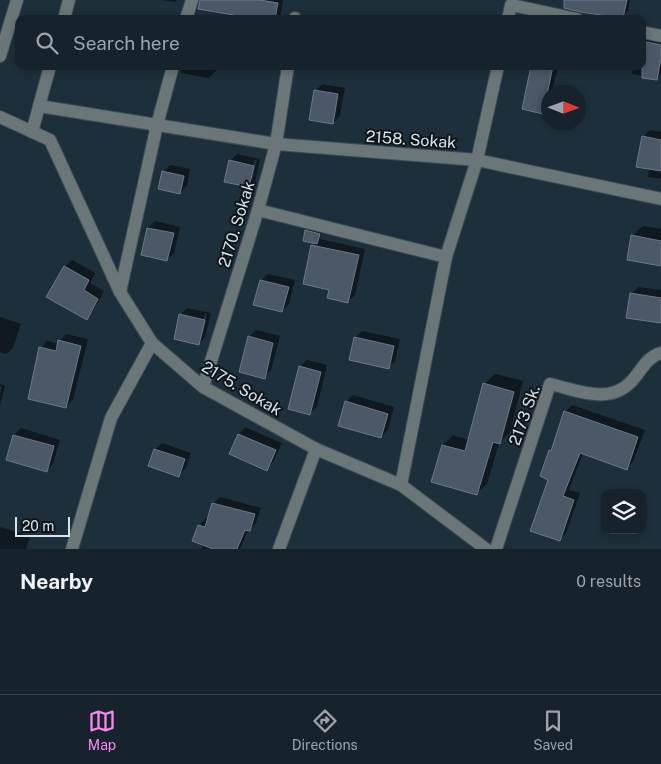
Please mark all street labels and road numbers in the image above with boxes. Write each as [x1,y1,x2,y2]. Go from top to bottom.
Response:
street label: 2158. Sokak [365,127,457,152]
street label: 2170. Sokak [214,179,259,269]
street label: 2175. Sokak [198,357,285,420]
street label: 2173 Sk. [505,382,544,448]

